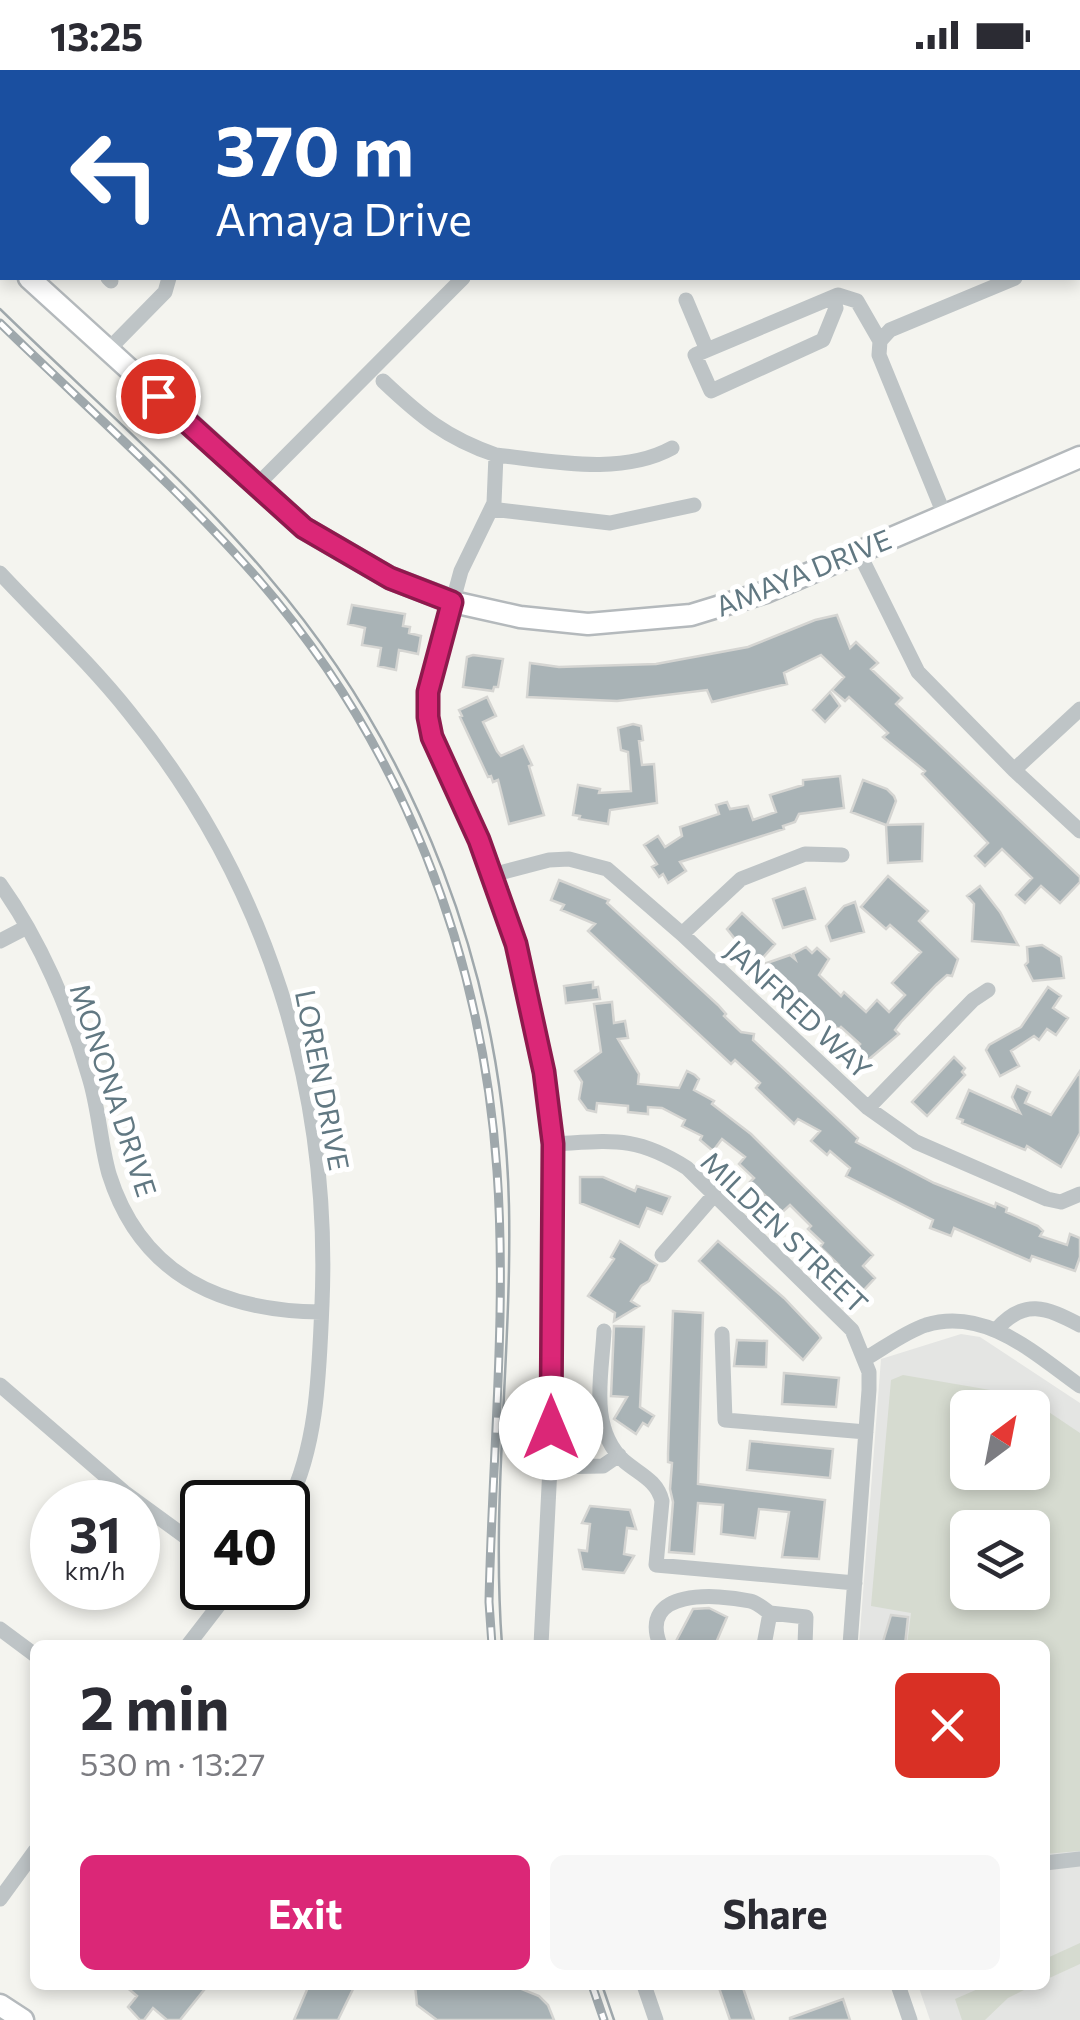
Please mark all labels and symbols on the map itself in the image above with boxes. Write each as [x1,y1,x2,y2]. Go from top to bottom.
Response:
pin [116,354,201,439]
street label: AMAYA DRIVE [710,521,896,623]
street label: JANFRED WAY [719,933,879,1085]
street label: MONONA DRIVE [64,979,164,1201]
street label: LOREN DRIVE [289,987,357,1173]
street label: MILDEN STREET [695,1144,875,1320]
position arrow [499,1376,603,1480]
north arrow [950,1390,1050,1490]
speed limit sign: 40 [180,1480,310,1610]

